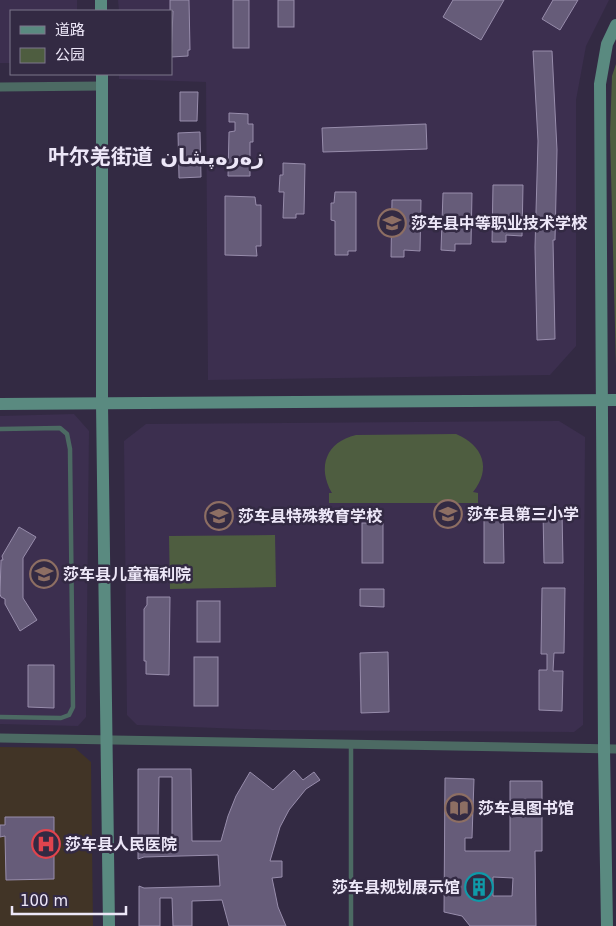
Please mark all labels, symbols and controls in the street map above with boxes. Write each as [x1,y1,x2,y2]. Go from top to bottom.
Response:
legend [10,10,172,75]
text: 道路 [55,21,85,39]
text: 公园 [55,46,85,64]
district label: 叶尔羌街道 زەرەپشان [48,145,264,169]
school or university icon: 莎车县中等职业技术学校 [377,208,407,238]
place label: 莎车县中等职业技术学校 [411,214,588,233]
school or university icon: 莎车县第三小学 [433,499,463,529]
school or university icon: 莎车县特殊教育学校 [204,501,234,531]
place label: 莎车县第三小学 [467,505,579,524]
place label: 莎车县特殊教育学校 [238,507,383,526]
school or university icon: 莎车县儿童福利院 [29,559,59,589]
place label: 莎车县儿童福利院 [63,565,191,584]
library icon: 莎车县图书馆 [444,793,474,823]
place label: 莎车县图书馆 [478,799,574,818]
hospital icon: 莎车县人民医院 [31,829,61,859]
place label: 莎车县人民医院 [65,835,177,854]
building icon: 莎车县规划展示馆 [464,872,494,902]
place label: 莎车县规划展示馆 [332,878,460,897]
scale bar [12,884,126,916]
text: 100 m [20,892,68,910]

